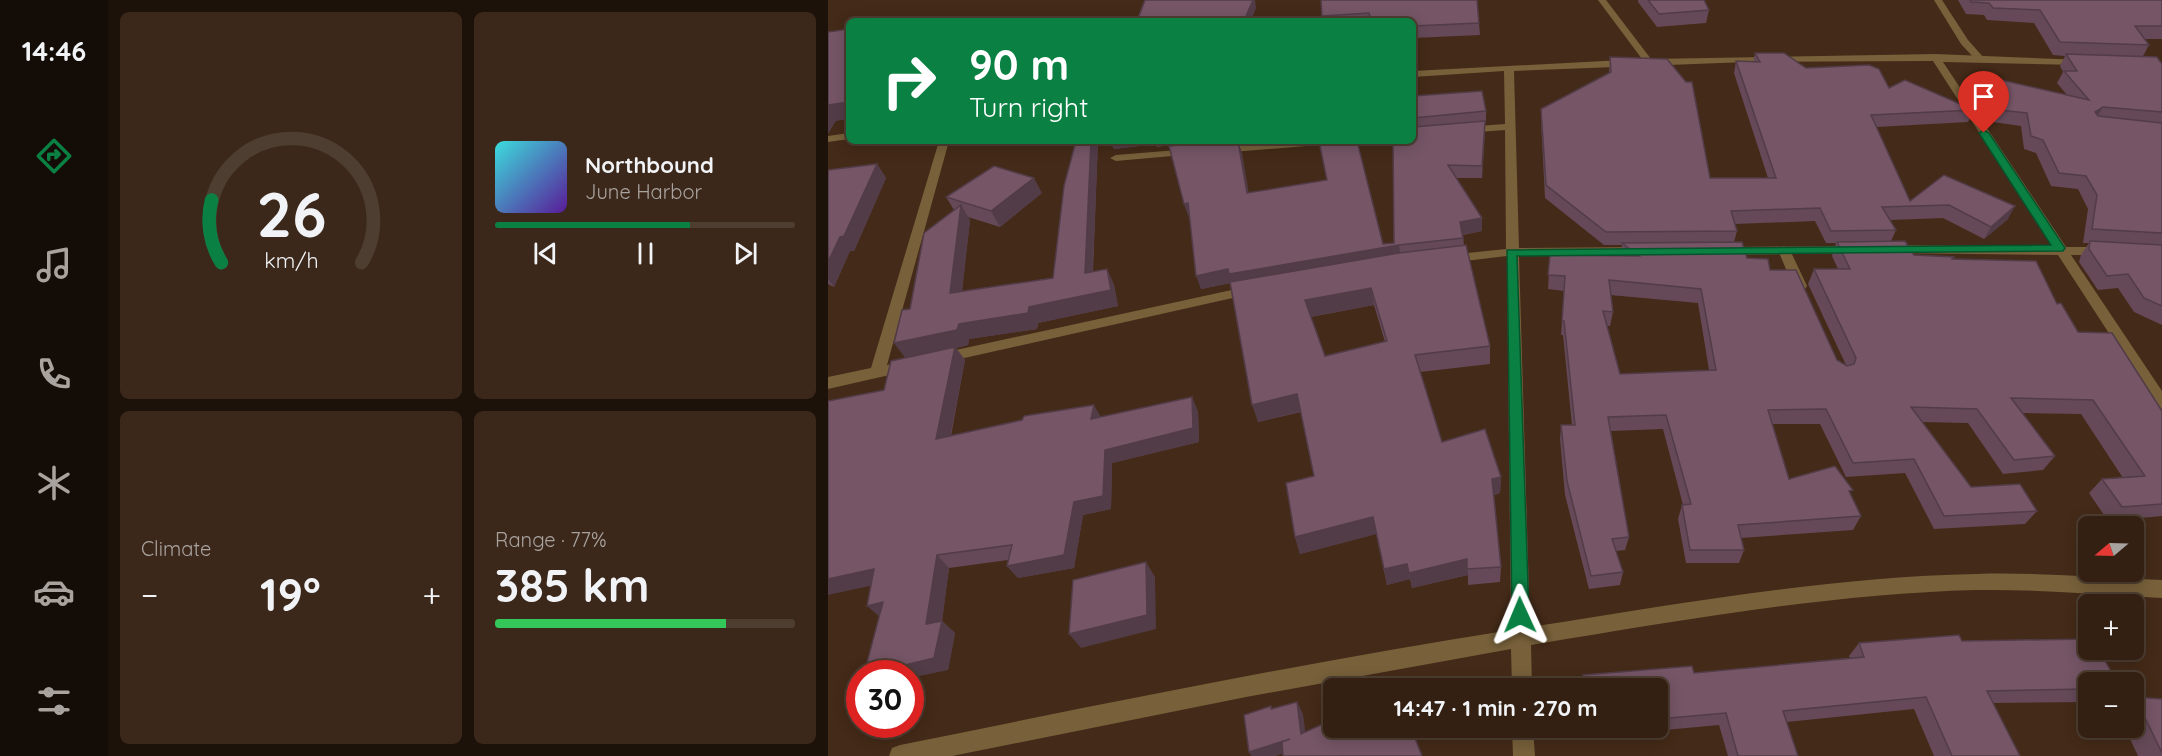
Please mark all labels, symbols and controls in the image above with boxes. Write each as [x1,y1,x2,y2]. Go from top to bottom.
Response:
text: 14:46 [22,34,86,68]
text: 90 m [969,38,1069,91]
icon: right [870,42,948,120]
pin [1958,71,2009,133]
icon: arrive [1967,80,2000,113]
text: Turn right [969,90,1088,124]
icon: directions [33,135,75,177]
text: Northbound [585,151,714,179]
text: 26 [256,175,326,253]
text: June Harbor [585,179,702,204]
icon: previous [529,237,562,270]
icon: pause [629,237,662,270]
icon: next [729,237,762,270]
icon: music [33,244,75,286]
text: km/h [264,247,318,273]
icon: phone [33,353,75,395]
icon: climate [33,462,75,504]
north arrow [2078,516,2144,582]
map controls [2078,516,2144,738]
text: Range · 77% [495,527,606,552]
text: Climate [141,536,211,561]
text: 385 km [495,557,649,613]
text: 19° [260,566,321,622]
icon: car [33,571,75,613]
text: − [141,574,158,615]
text: + [422,574,441,615]
position arrow [1488,583,1552,647]
button: + [2078,594,2144,660]
speed limit sign: 30 [846,660,924,738]
button: − [2078,672,2144,738]
icon: filters [33,680,75,722]
text: 14:47 · 1 min · 270 m [1393,694,1598,722]

